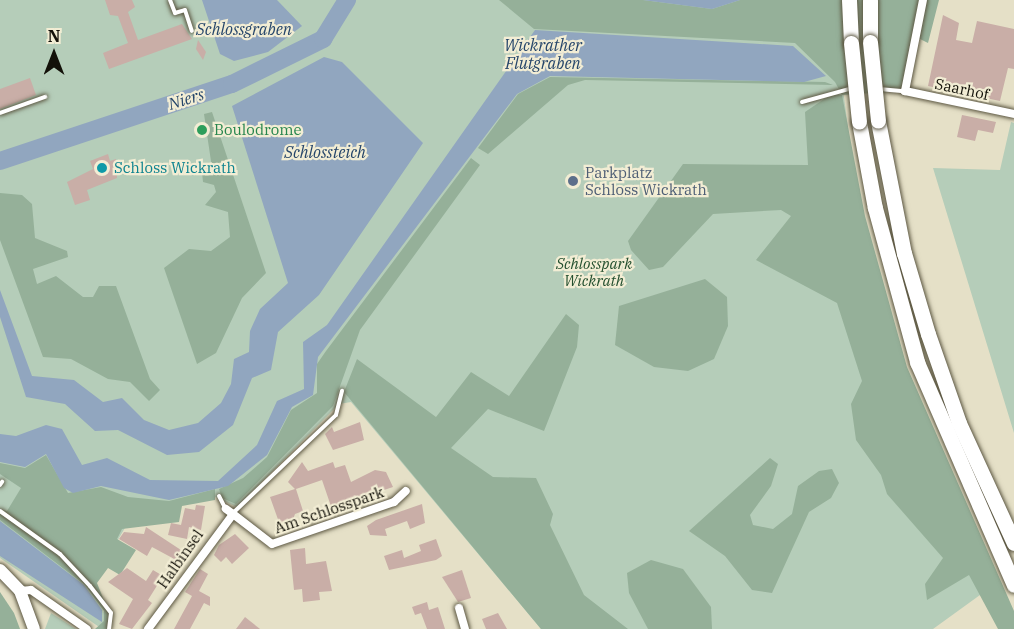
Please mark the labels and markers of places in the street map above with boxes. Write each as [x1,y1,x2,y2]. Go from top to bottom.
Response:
place label: Boulodrome [214,121,301,139]
marker: Boulodrome [195,123,209,137]
place label: Schloss Wickrath [114,159,236,177]
marker: Schloss Wickrath [95,161,109,175]
place label: Parkplatz Schloss Wickrath [585,163,707,198]
marker: Parkplatz Schloss Wickrath [566,174,580,188]

